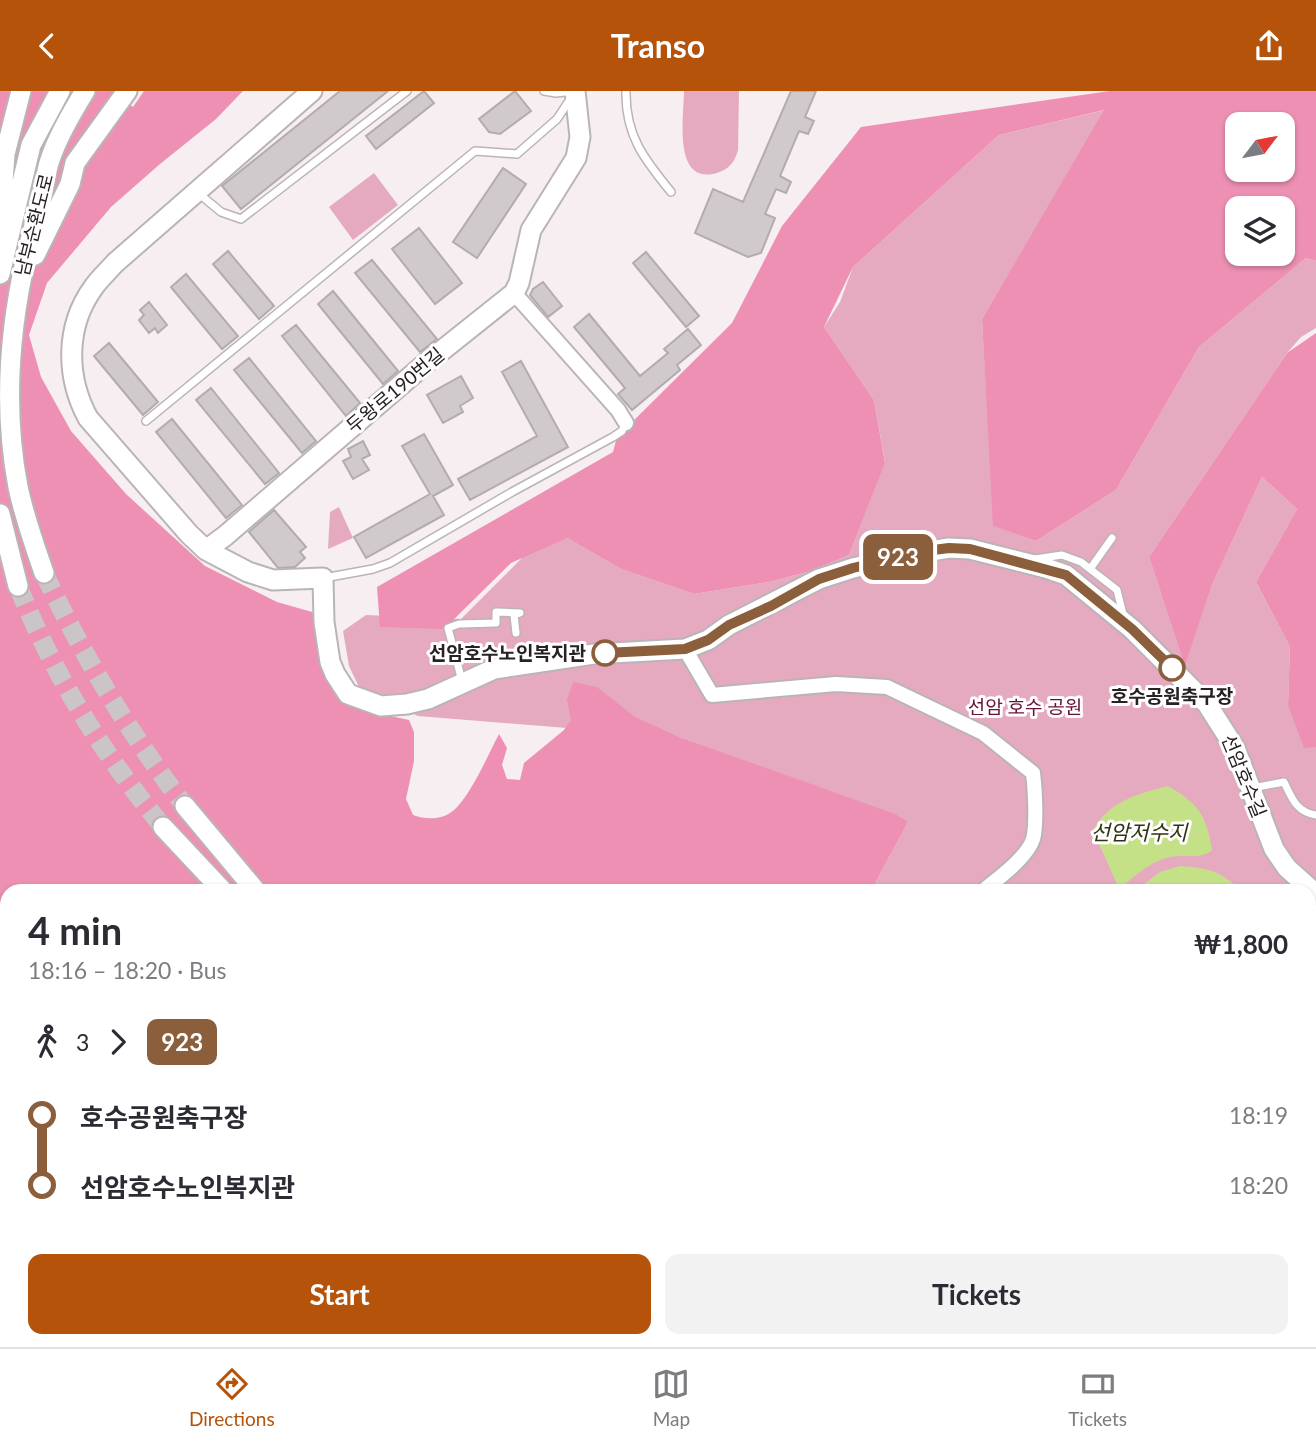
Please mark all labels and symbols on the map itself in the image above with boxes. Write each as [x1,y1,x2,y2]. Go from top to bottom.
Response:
north arrow [1225,112,1295,182]
street label: 남부순환도로 [10,171,57,279]
street label: 두왕로190번길 [341,342,448,437]
line badge: 923 [858,534,938,580]
marker: 선암호수노인복지관 [592,640,618,666]
place label: 선암호수노인복지관 [429,641,587,664]
marker: 호수공원축구장 [1159,655,1185,681]
place label: 호수공원축구장 [1111,684,1233,707]
park label: 선암 호수 공원 [968,695,1082,718]
street label: 선암호수길 [1217,731,1271,821]
water label: 선암저수지 [1091,819,1189,844]

